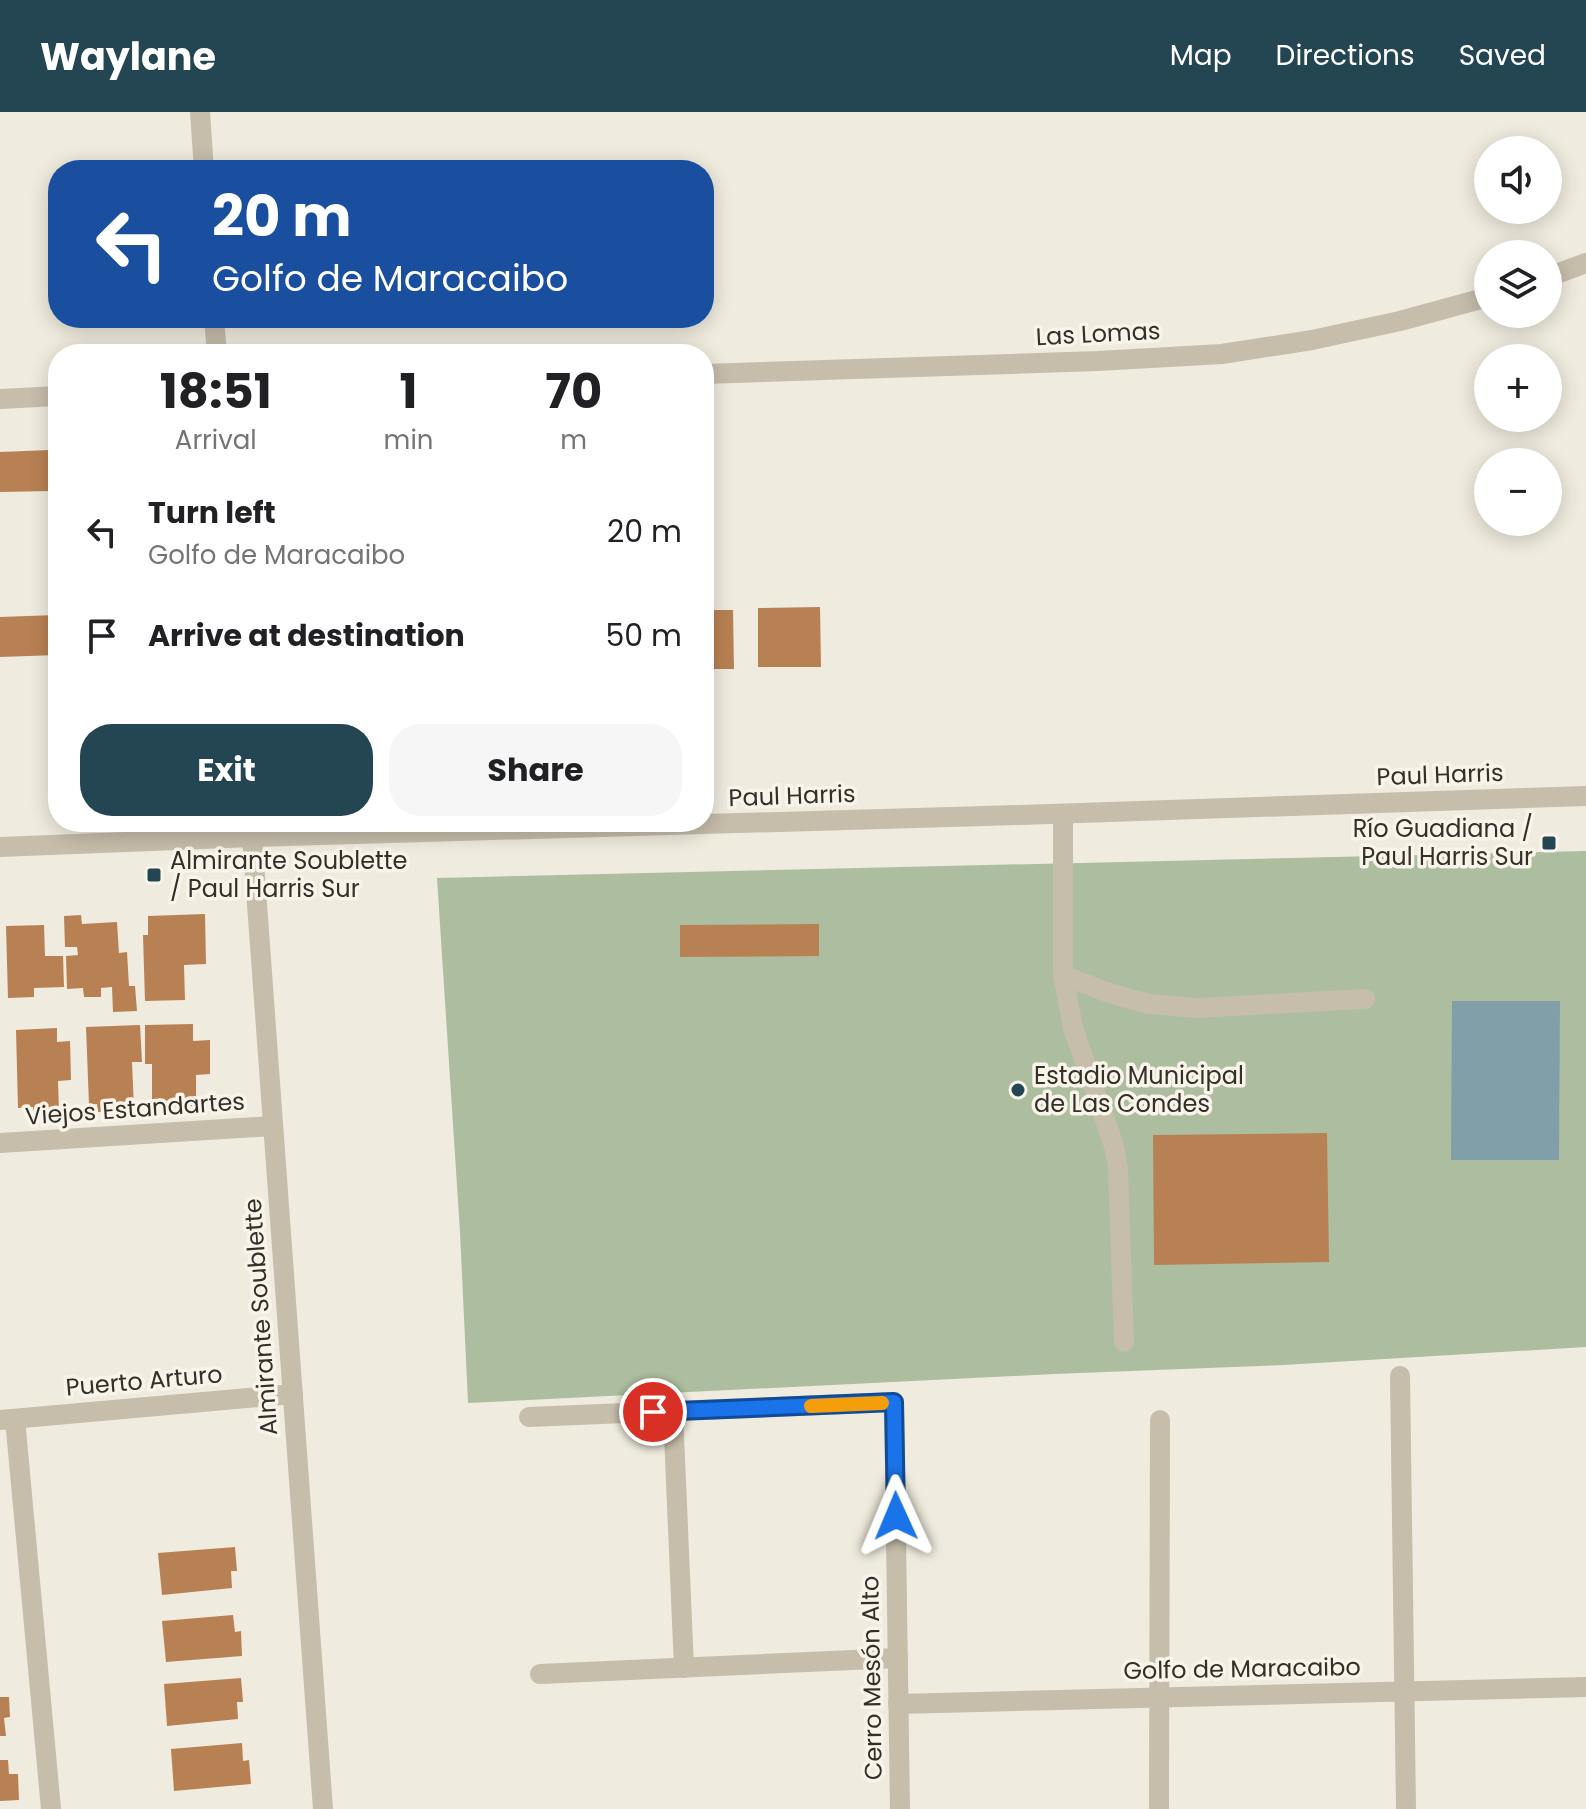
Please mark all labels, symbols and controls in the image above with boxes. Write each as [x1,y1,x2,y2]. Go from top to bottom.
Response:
text: Waylane [40,30,216,83]
text: Map [1170,36,1232,75]
text: Directions [1276,36,1415,75]
text: Saved [1459,36,1546,75]
map controls [1474,136,1562,536]
button: sound [1474,136,1562,224]
text: 20 m [212,177,352,256]
icon: left [80,192,184,296]
button: layers [1474,240,1562,328]
text: Golfo de Maracaibo [212,253,568,304]
street label: Las Lomas [1035,314,1161,353]
button: + [1474,344,1562,432]
text: 18:51 [160,358,272,425]
text: 1 [399,358,418,425]
text: 70 [545,358,602,425]
text: Arrival [175,422,257,458]
text: min [384,422,433,458]
text: m [560,422,587,458]
button: − [1474,448,1562,536]
text: Turn left [148,491,276,534]
icon: left [80,510,124,554]
text: 20 m [607,510,682,553]
text: Golfo de Maracaibo [148,537,405,573]
icon: arrive [80,614,124,658]
text: Arrive at destination [148,614,465,657]
text: 50 m [605,614,682,657]
button: Exit [80,724,373,816]
button: Share [389,724,682,816]
street label: Paul Harris [1376,756,1504,793]
street label: Paul Harris [728,777,856,814]
place label: Río Guadiana / Paul Harris Sur [1353,812,1533,873]
marker: Río Guadiana / Paul Harris Sur [1540,834,1558,852]
place label: Almirante Soublette / Paul Harris Sur [170,844,407,905]
marker: Almirante Soublette / Paul Harris Sur [145,866,163,884]
place label: Estadio Municipal de Las Condes [1034,1059,1244,1120]
marker: Estadio Municipal de Las Condes [1009,1081,1027,1099]
street label: Viejos Estandartes [24,1084,246,1133]
street label: Almirante Soublette [236,1197,285,1437]
street label: Puerto Arturo [64,1357,224,1404]
pin [619,1378,687,1446]
icon: arrive [631,1390,675,1434]
position arrow [854,1474,938,1558]
street label: Cerro Mesón Alto [853,1576,890,1781]
street label: Golfo de Maracaibo [1123,1650,1361,1687]

